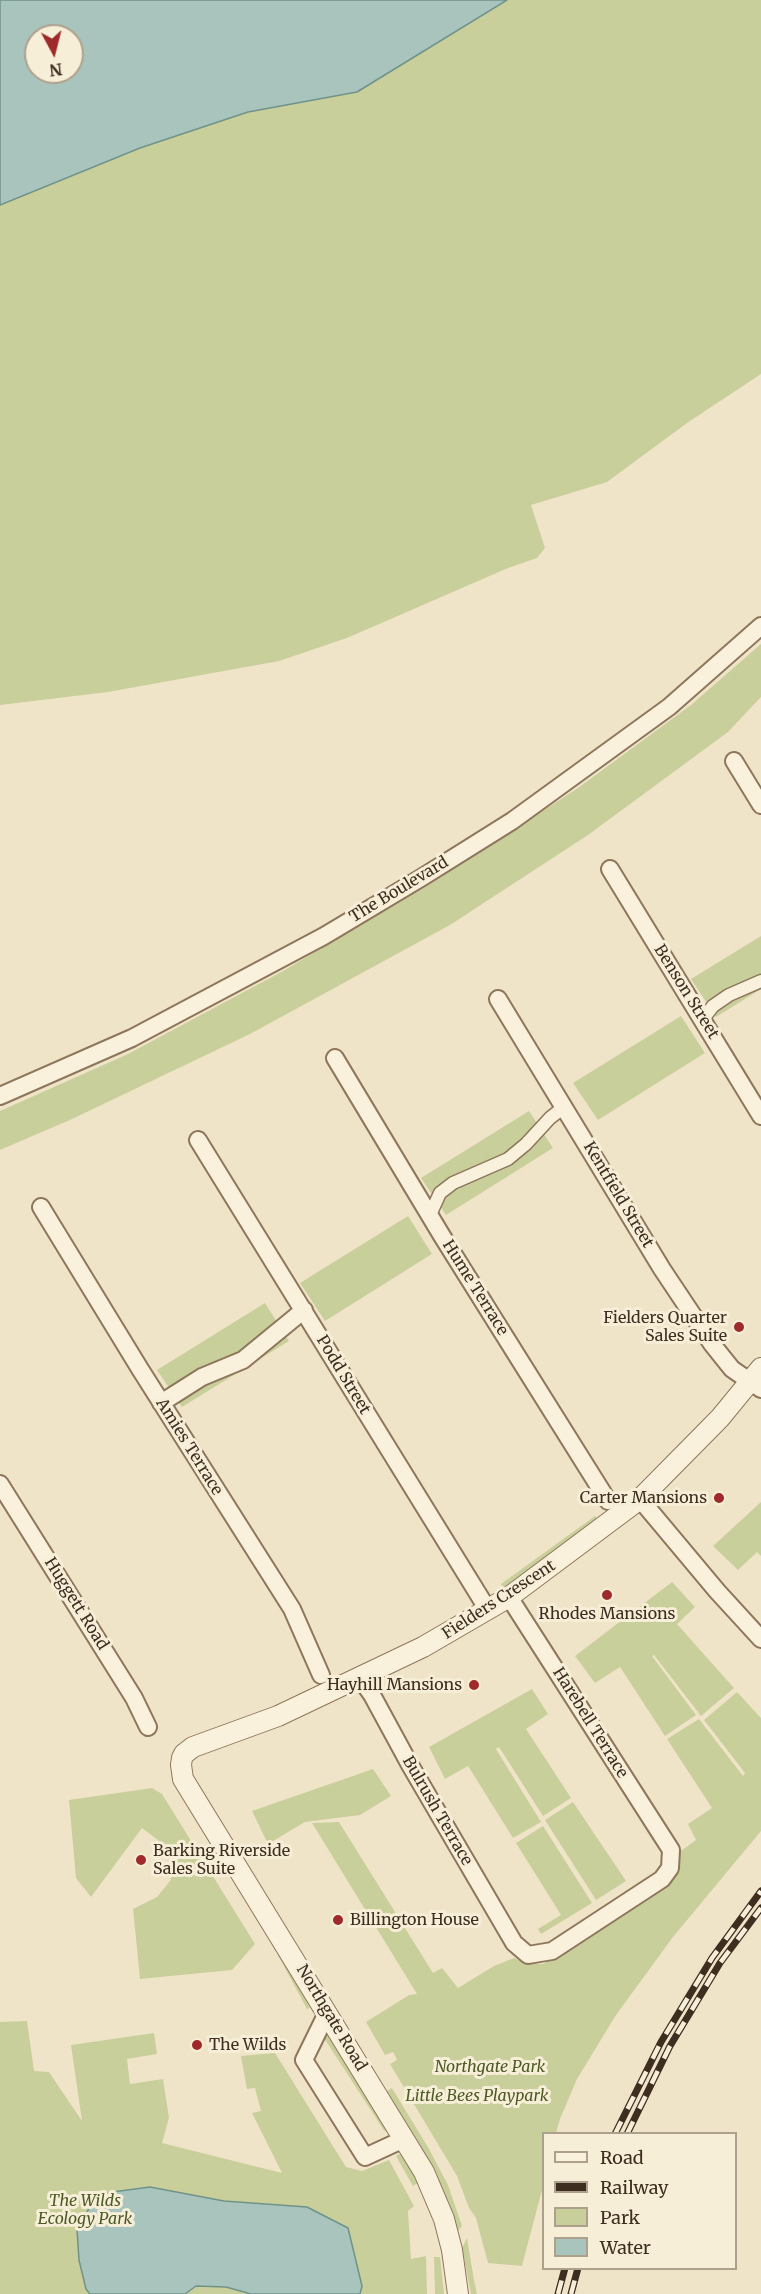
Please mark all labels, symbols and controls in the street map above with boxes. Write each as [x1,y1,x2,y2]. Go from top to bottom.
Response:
north arrow [24,24,84,84]
text: N [48,59,63,81]
street label: The Boulevard [346,853,452,927]
street label: Benson Street [649,941,723,1043]
street label: Kentfield Street [579,1139,657,1251]
street label: Hume Terrace [438,1237,512,1339]
place label: Fielders Quarter Sales Suite [603,1308,727,1346]
marker: Fielders Quarter Sales Suite [732,1320,746,1334]
street label: Podd Street [312,1332,374,1418]
street label: Amies Terrace [152,1395,226,1499]
place label: Carter Mansions [580,1488,707,1508]
marker: Carter Mansions [712,1491,726,1505]
street label: Huggett Road [40,1554,112,1654]
street label: Fielders Crescent [439,1556,559,1644]
marker: Rhodes Mansions [600,1588,614,1602]
place label: Rhodes Mansions [539,1604,675,1624]
street label: Harebell Terrace [548,1664,632,1782]
place label: Hayhill Mansions [327,1675,462,1695]
marker: Hayhill Mansions [467,1678,481,1692]
street label: Bulrush Terrace [398,1753,476,1869]
place label: Barking Riverside Sales Suite [153,1841,290,1879]
marker: Barking Riverside Sales Suite [134,1853,148,1867]
place label: Billington House [350,1910,479,1930]
marker: Billington House [331,1913,345,1927]
street label: Northgate Road [292,1961,370,2075]
place label: The Wilds [209,2035,286,2055]
marker: The Wilds [190,2038,204,2052]
park label: Northgate Park [435,2057,545,2077]
park label: Little Bees Playpark [406,2086,548,2106]
legend [542,2132,737,2270]
text: Road [600,2146,644,2169]
text: Railway [600,2176,668,2199]
park label: The Wilds Ecology Park [38,2191,132,2229]
text: Park [600,2206,640,2229]
text: Water [600,2236,651,2259]

